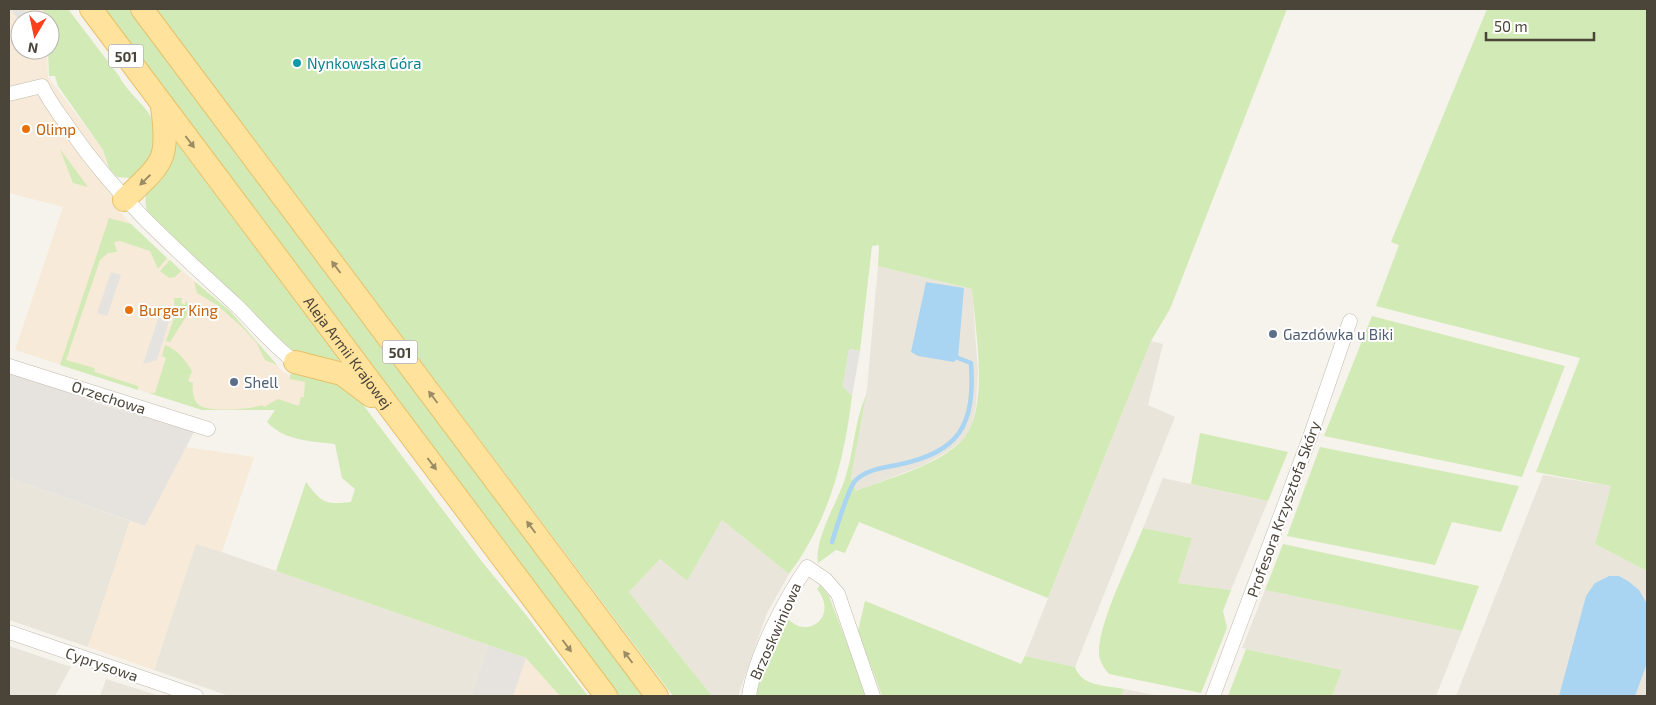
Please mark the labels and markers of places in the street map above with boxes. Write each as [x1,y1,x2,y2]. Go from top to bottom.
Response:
place label: Nynkowska Góra [307,54,422,72]
marker: Nynkowska Góra [291,57,303,69]
place label: Olimp [36,120,76,138]
marker: Olimp [20,123,32,135]
place label: Burger King [139,301,219,319]
marker: Burger King [123,304,135,316]
place label: Gazdówka u Biki [1283,325,1393,343]
marker: Gazdówka u Biki [1267,328,1279,340]
place label: Shell [244,373,279,391]
marker: Shell [228,376,240,388]

